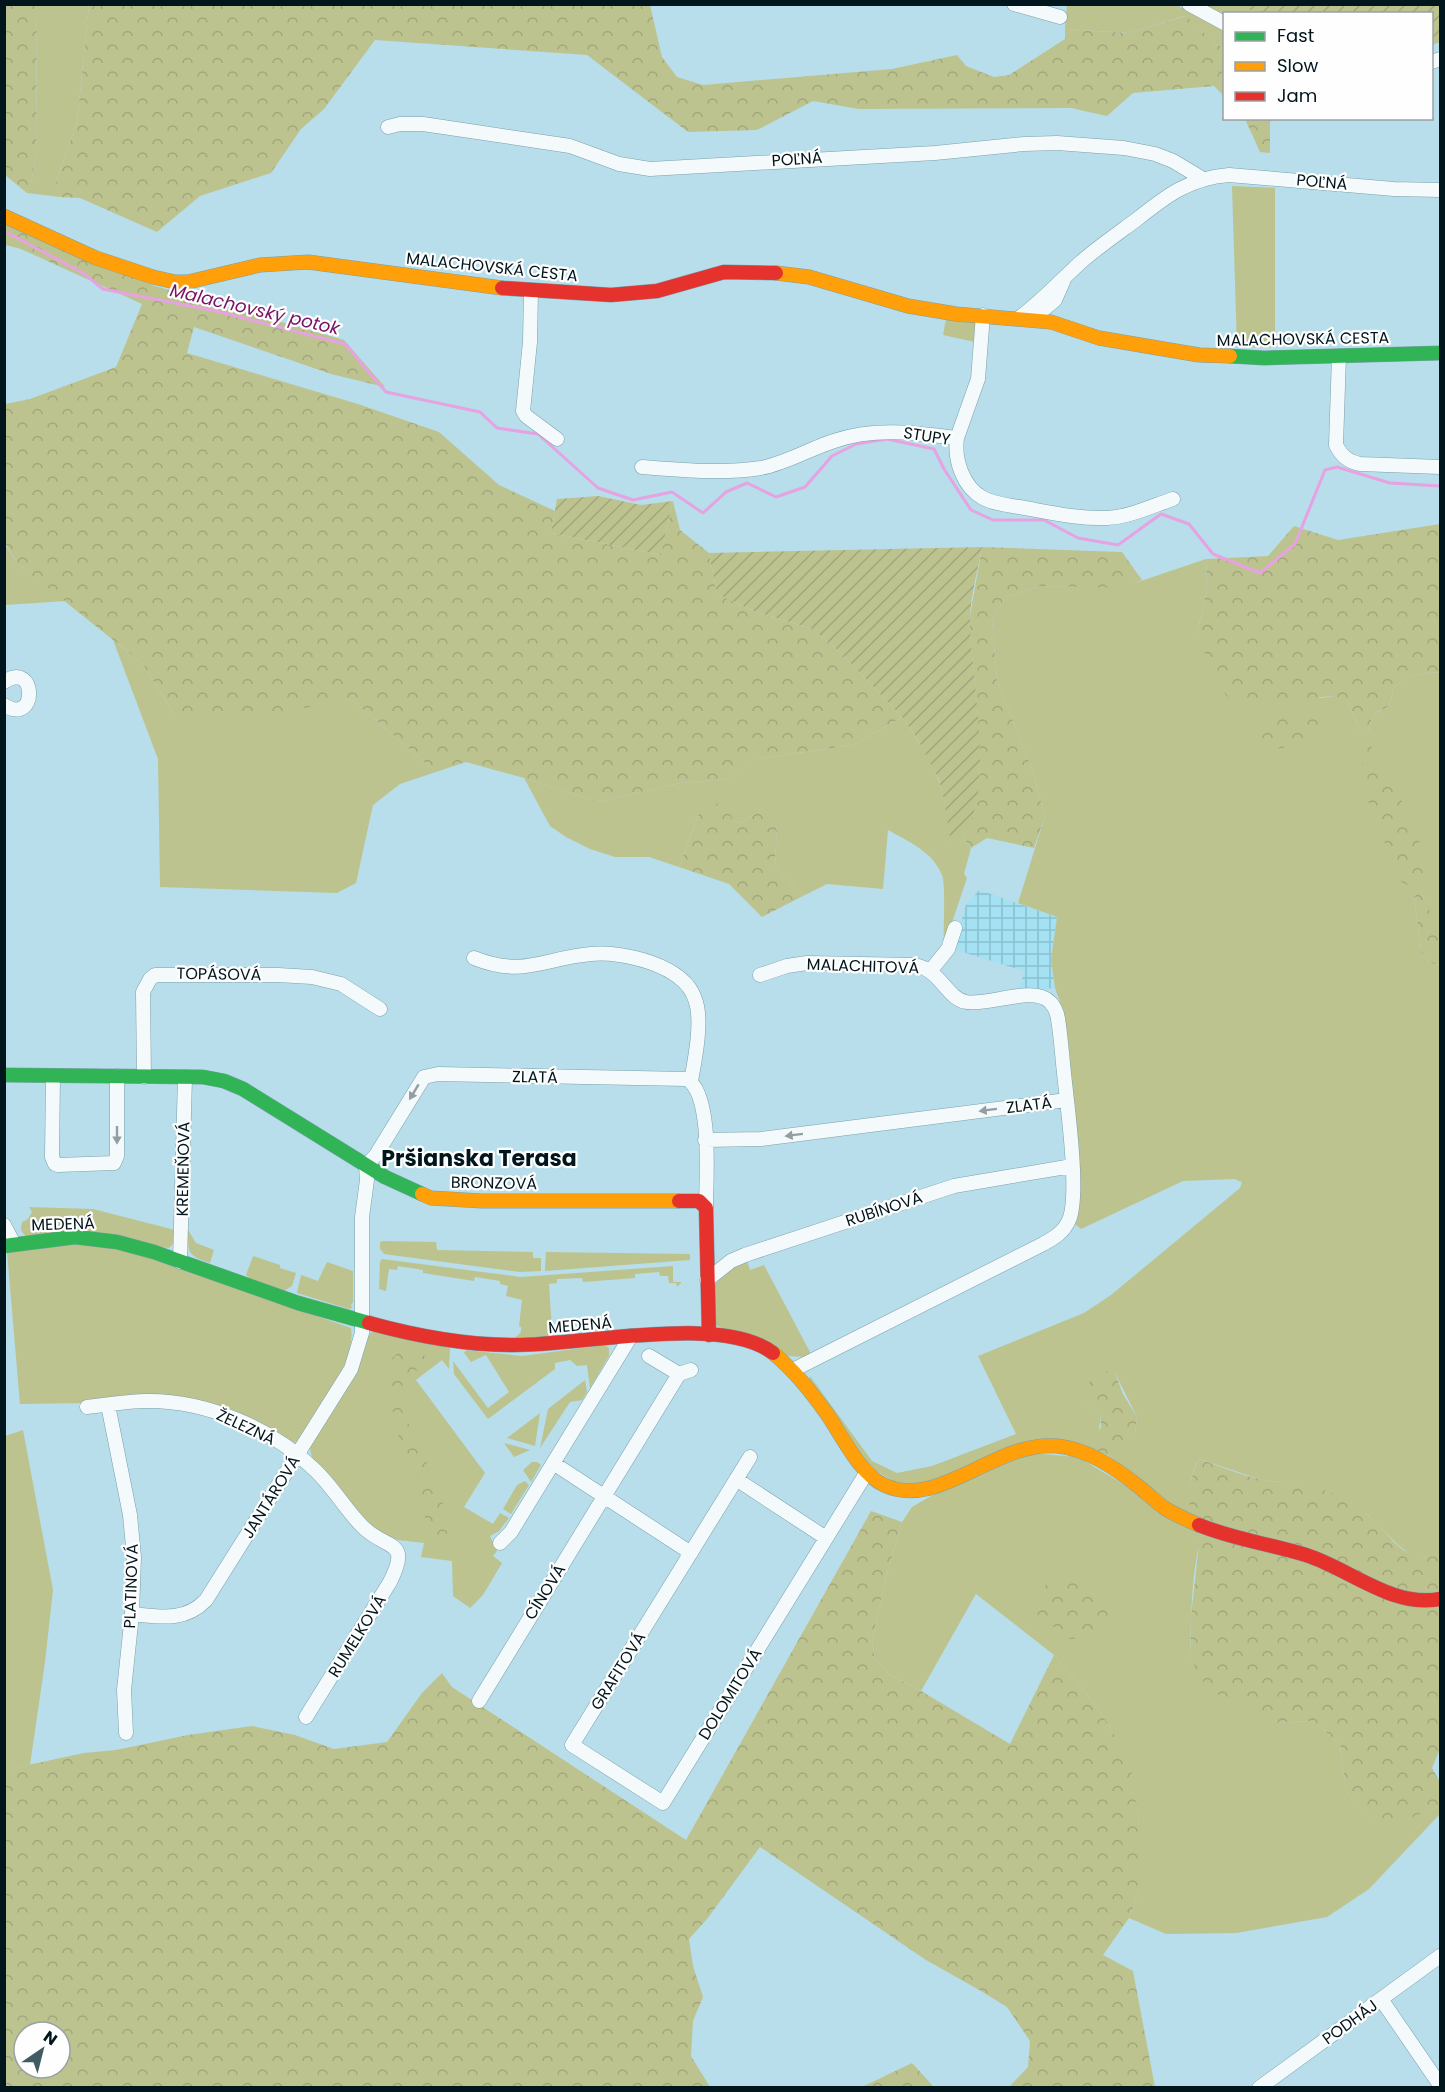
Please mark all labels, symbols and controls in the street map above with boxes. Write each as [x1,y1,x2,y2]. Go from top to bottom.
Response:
legend [1223,12,1433,120]
text: Fast [1277,23,1314,48]
text: Slow [1277,53,1319,78]
text: Jam [1277,83,1317,108]
street label: POĽNÁ [771,146,823,172]
street label: POĽNÁ [1296,168,1349,196]
street label: MALACHOVSKÁ CESTA [405,247,579,287]
water label: Malachovský potok [168,277,343,341]
street label: MALACHOVSKÁ CESTA [1217,326,1390,352]
street label: STUPY [902,421,953,451]
street label: MALACHITOVÁ [806,953,920,979]
street label: TOPÁSOVÁ [176,962,262,986]
street label: ZLATÁ [512,1065,558,1089]
one-way arrow [409,1084,420,1100]
street label: ZLATÁ [1005,1091,1053,1119]
one-way arrow [978,1106,997,1115]
street label: KREMEŇOVÁ [171,1121,195,1217]
one-way arrow [112,1125,122,1144]
one-way arrow [785,1130,804,1139]
district label: Pršianska Terasa [381,1143,577,1174]
street label: BRONZOVÁ [451,1171,538,1195]
street label: RUBÍNOVÁ [843,1186,926,1232]
street label: MEDENÁ [31,1211,95,1237]
street label: MEDENÁ [547,1311,613,1339]
street label: ŽELEZNÁ [213,1403,279,1451]
street label: JANTÁROVÁ [236,1451,306,1543]
street label: PLATINOVÁ [118,1543,144,1629]
street label: CÍNOVÁ [519,1560,571,1624]
street label: RUMELKOVÁ [323,1590,392,1682]
street label: GRAFITOVÁ [585,1627,651,1714]
street label: DOLOMITOVÁ [693,1644,767,1744]
street label: PODHÁJ [1318,1994,1382,2050]
north arrow [12,2020,72,2080]
text: N [39,2025,62,2051]

